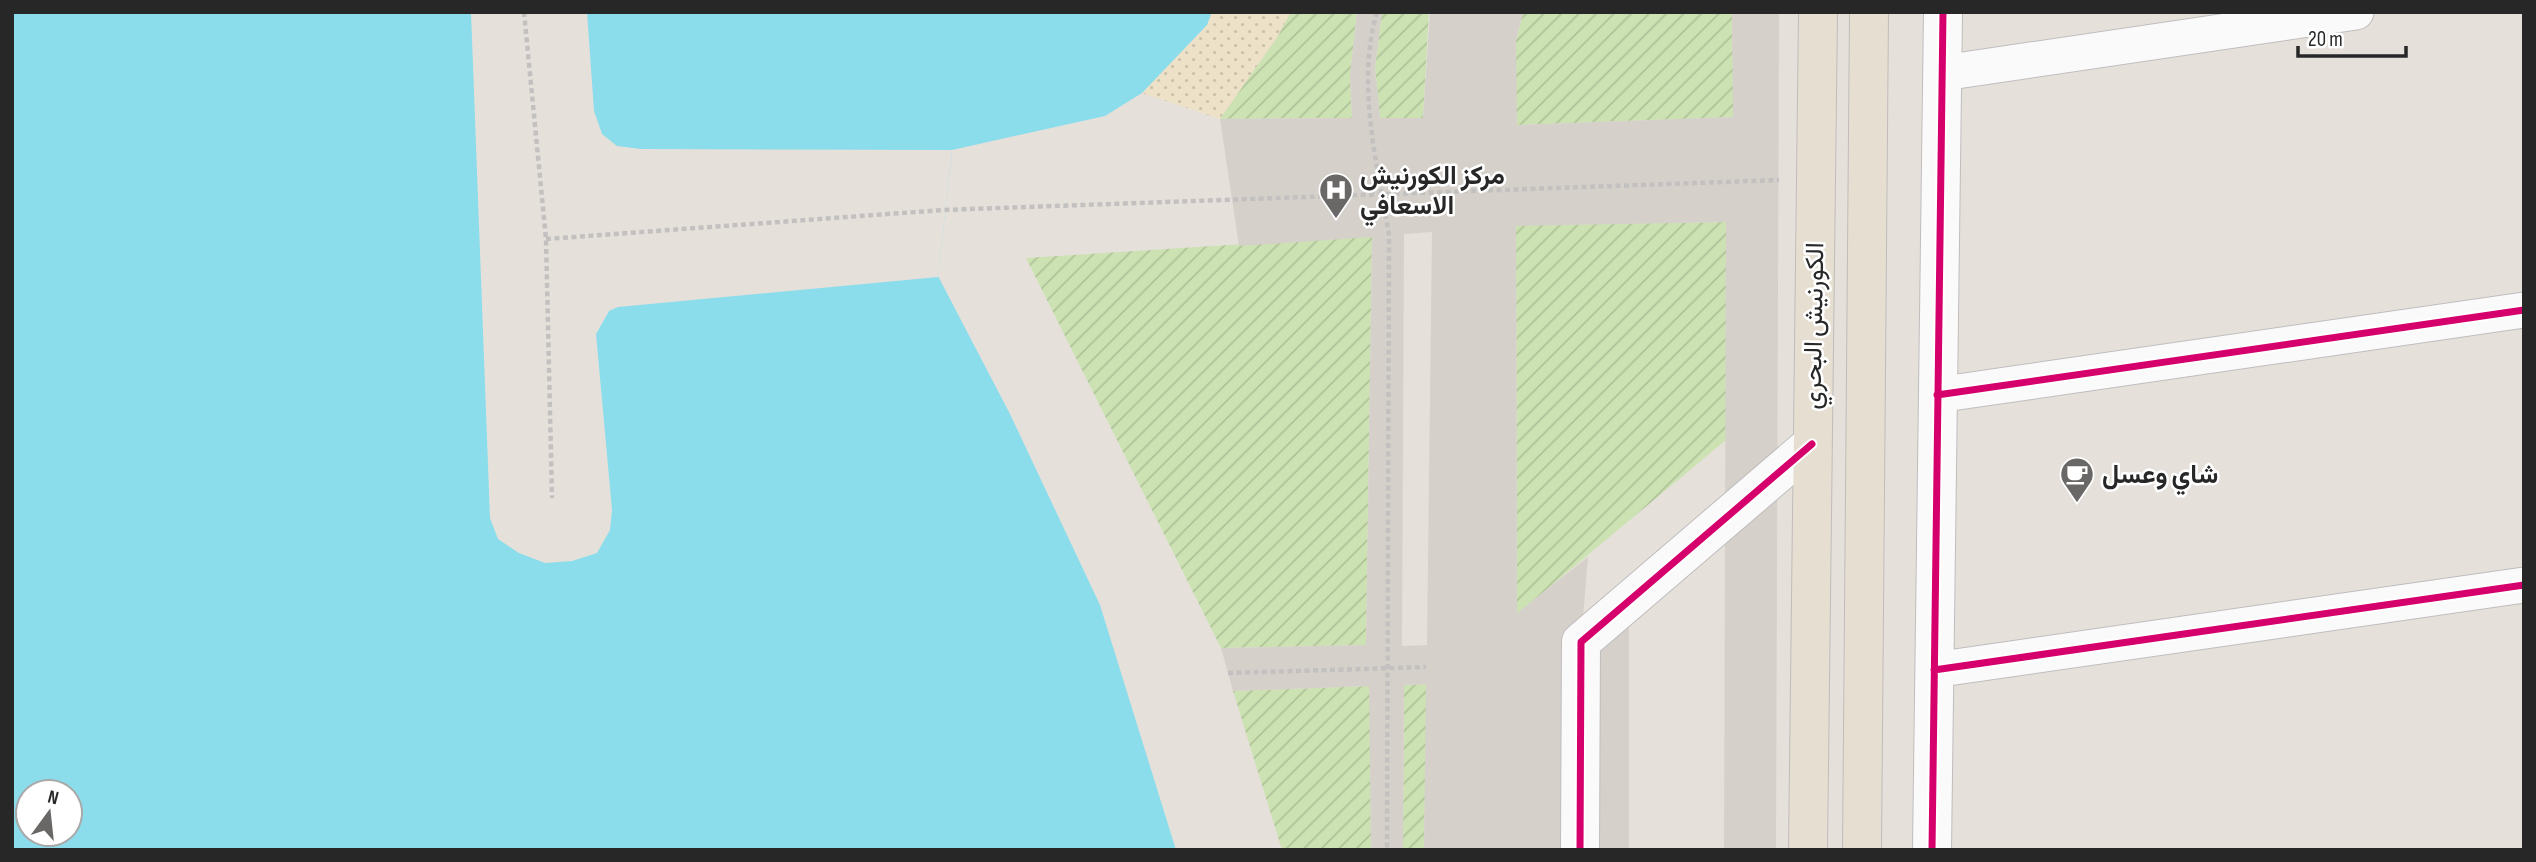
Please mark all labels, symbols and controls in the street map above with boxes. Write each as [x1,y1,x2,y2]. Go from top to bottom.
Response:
scale bar [2298,14,2406,58]
text: 20 m [2308,27,2343,52]
place label: مركز الكورنيش الاسعافي [1360,161,1505,227]
hospital icon: مركز الكورنيش الاسعافي [1317,171,1355,220]
street label: الكورنيش البحري [1798,242,1835,410]
cafe icon: شاي وعسل [2058,455,2096,504]
place label: شاي وعسل [2102,460,2218,496]
north arrow [14,778,84,848]
text: N [45,786,61,810]

